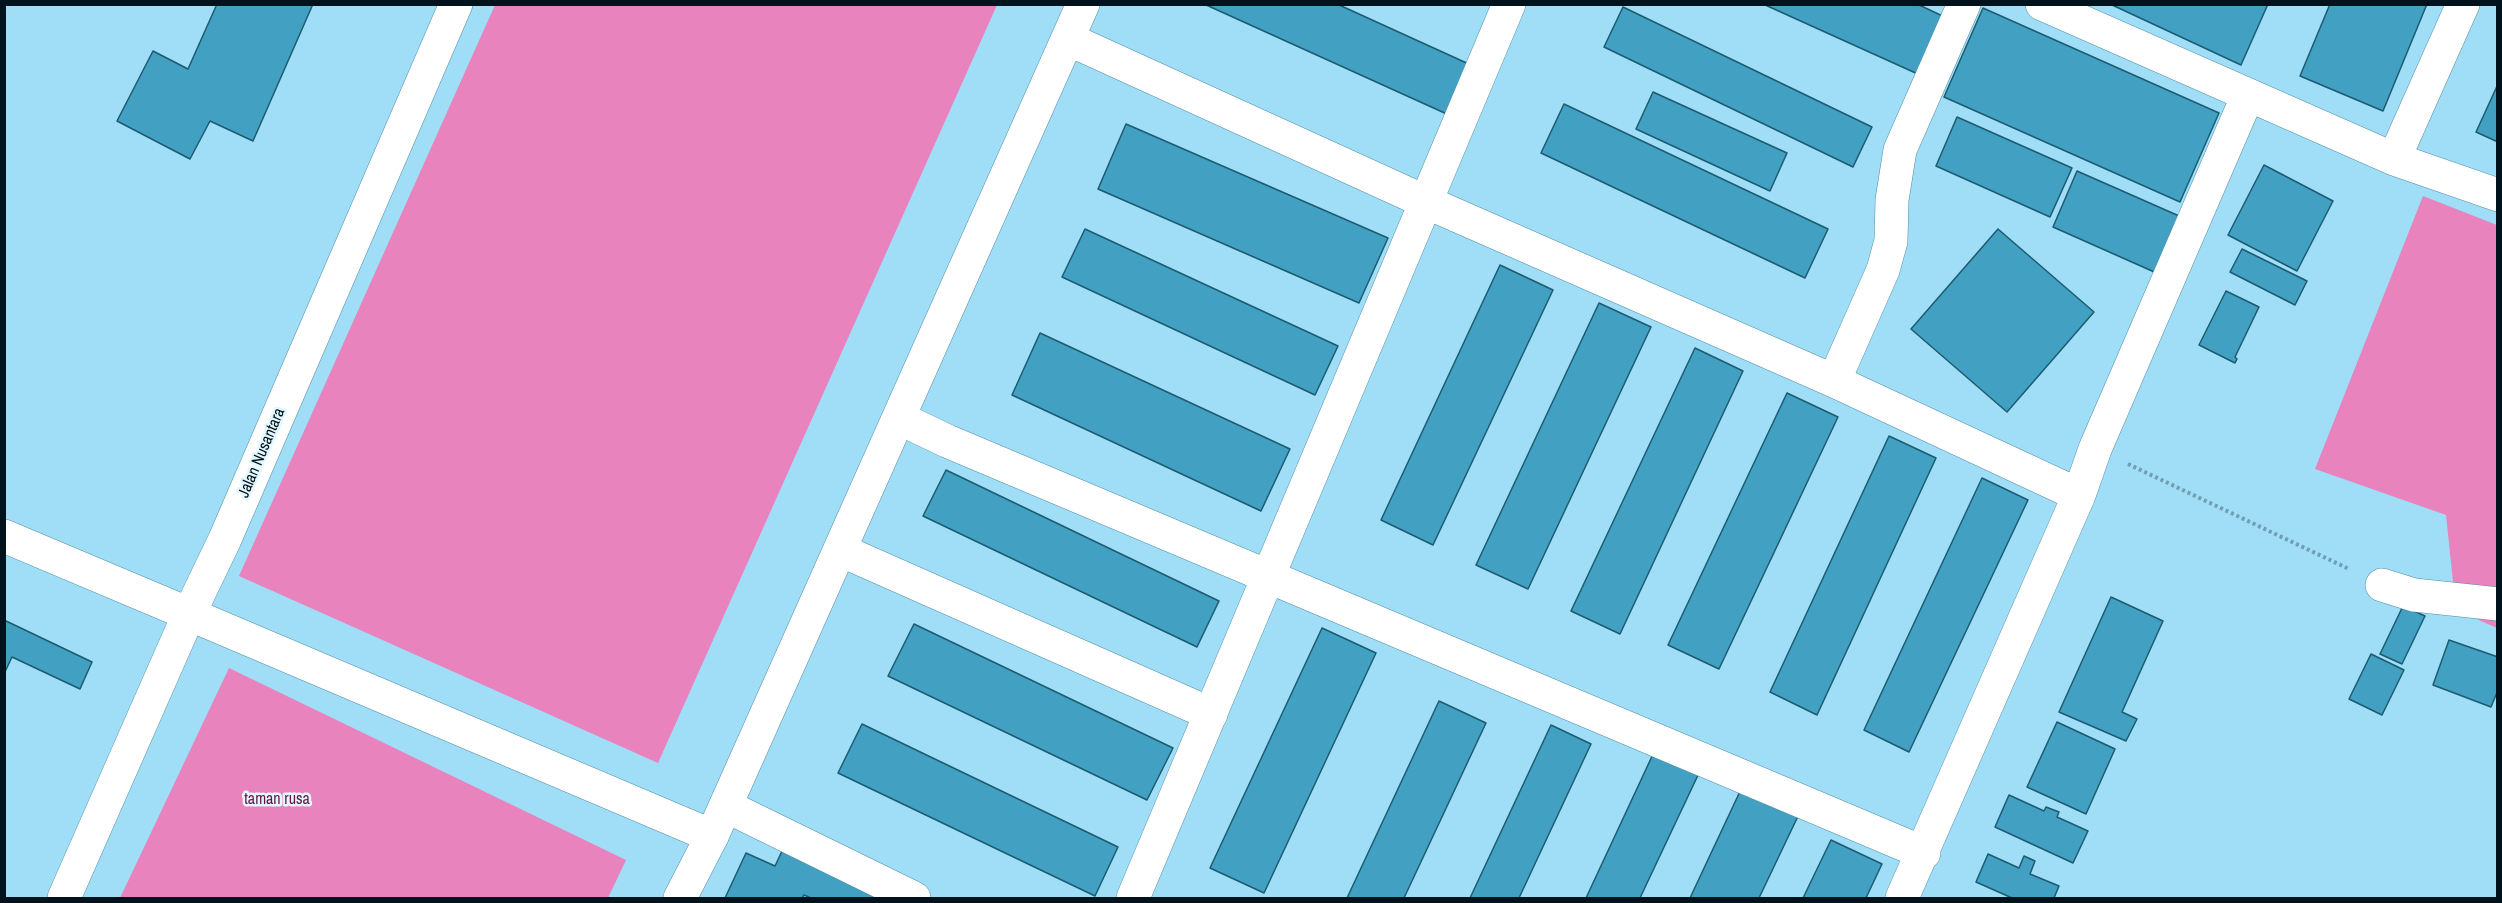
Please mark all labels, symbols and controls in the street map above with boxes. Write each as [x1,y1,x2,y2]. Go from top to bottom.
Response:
street label: Jalan Nusantara [234,405,290,501]
park label: taman rusa [244,790,310,810]

